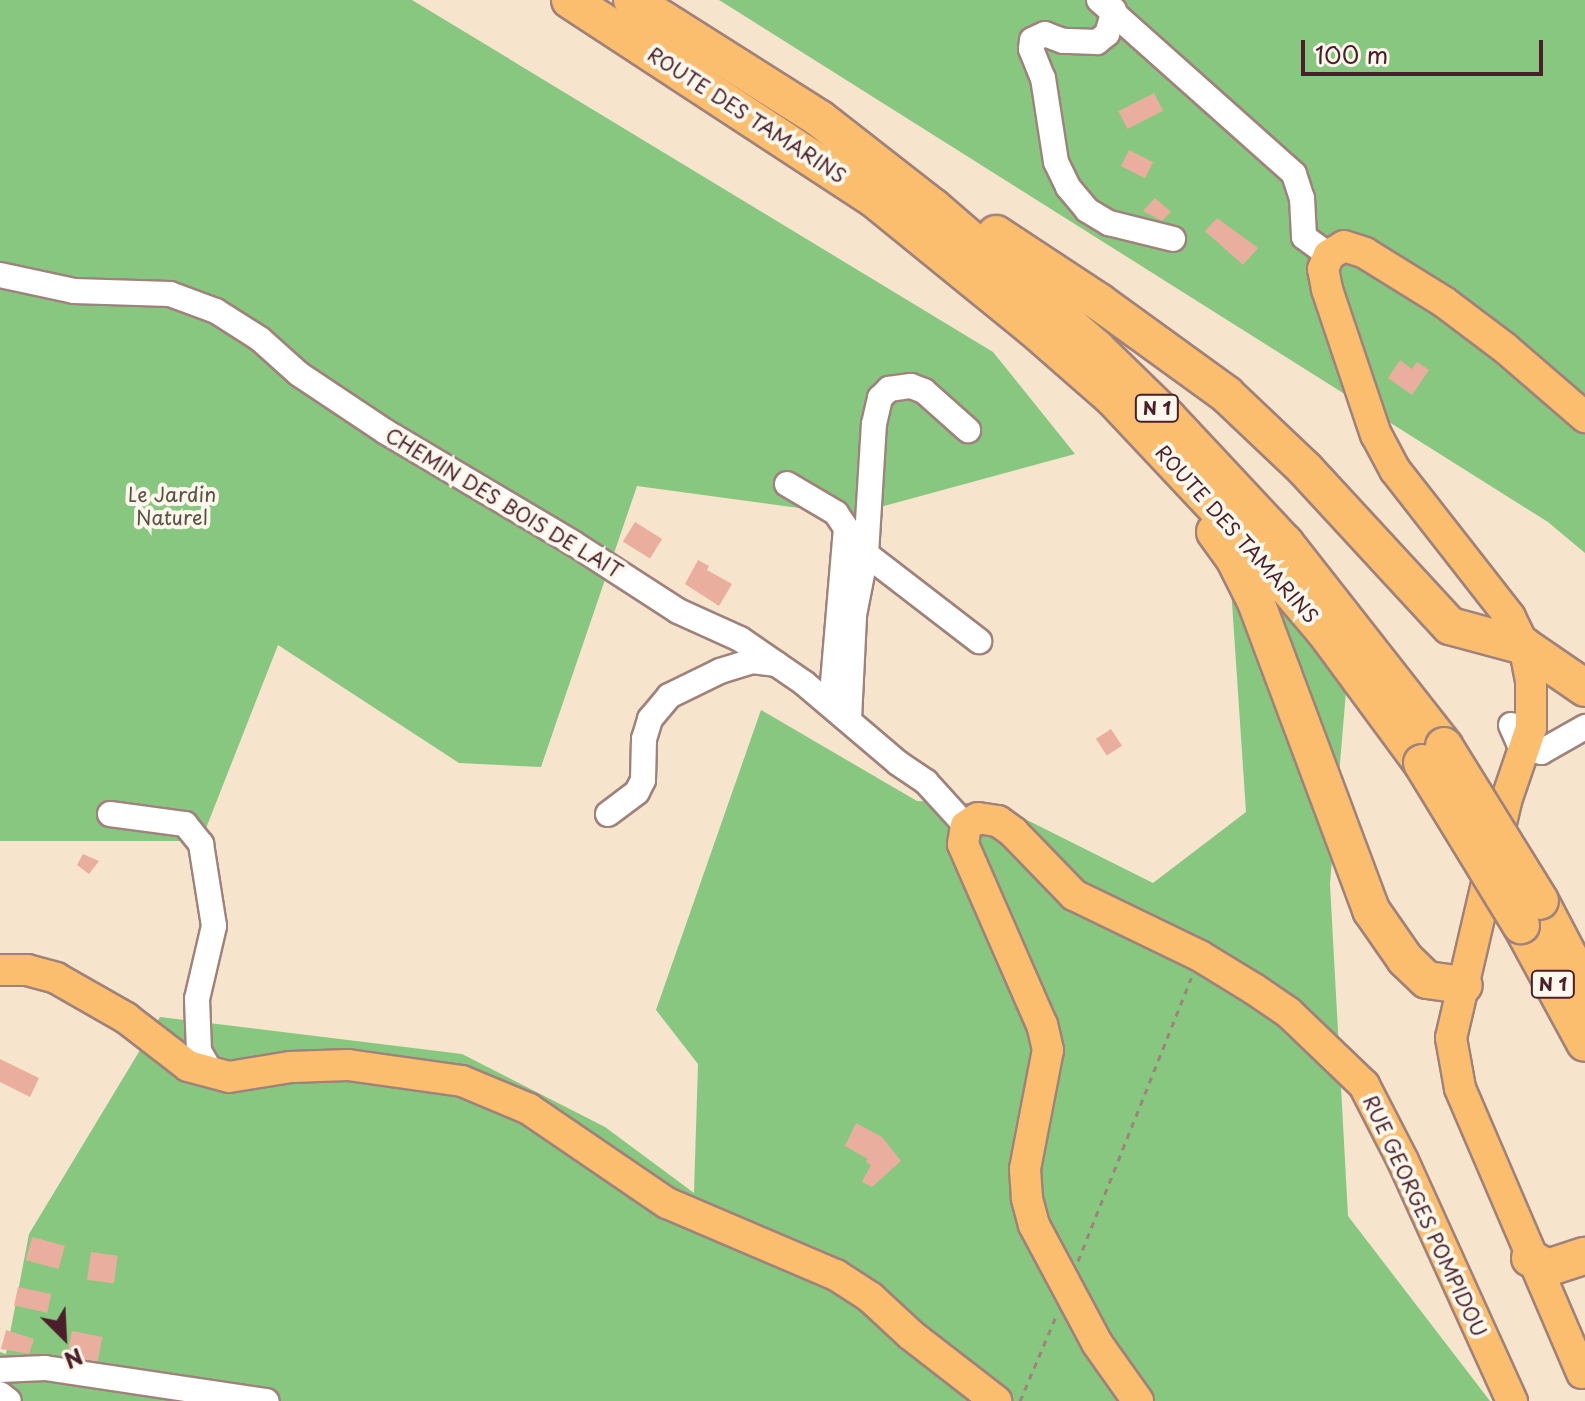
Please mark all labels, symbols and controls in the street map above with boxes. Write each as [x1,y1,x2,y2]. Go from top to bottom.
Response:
scale bar [1305,24,1547,74]
text: 100 m [1315,36,1388,72]
street label: ROUTE DES TAMARINS [642,41,852,189]
road number: N 1 [1133,394,1181,422]
street label: CHEMIN DES BOIS DE LAIT [380,422,628,584]
street label: ROUTE DES TAMARINS [1150,439,1324,629]
park label: Le Jardin Naturel [127,482,217,529]
road number: N 1 [1529,970,1577,998]
street label: RUE GEORGES POMPIDOU [1358,1090,1492,1342]
north arrow [24,1297,104,1377]
text: N [59,1341,89,1378]

